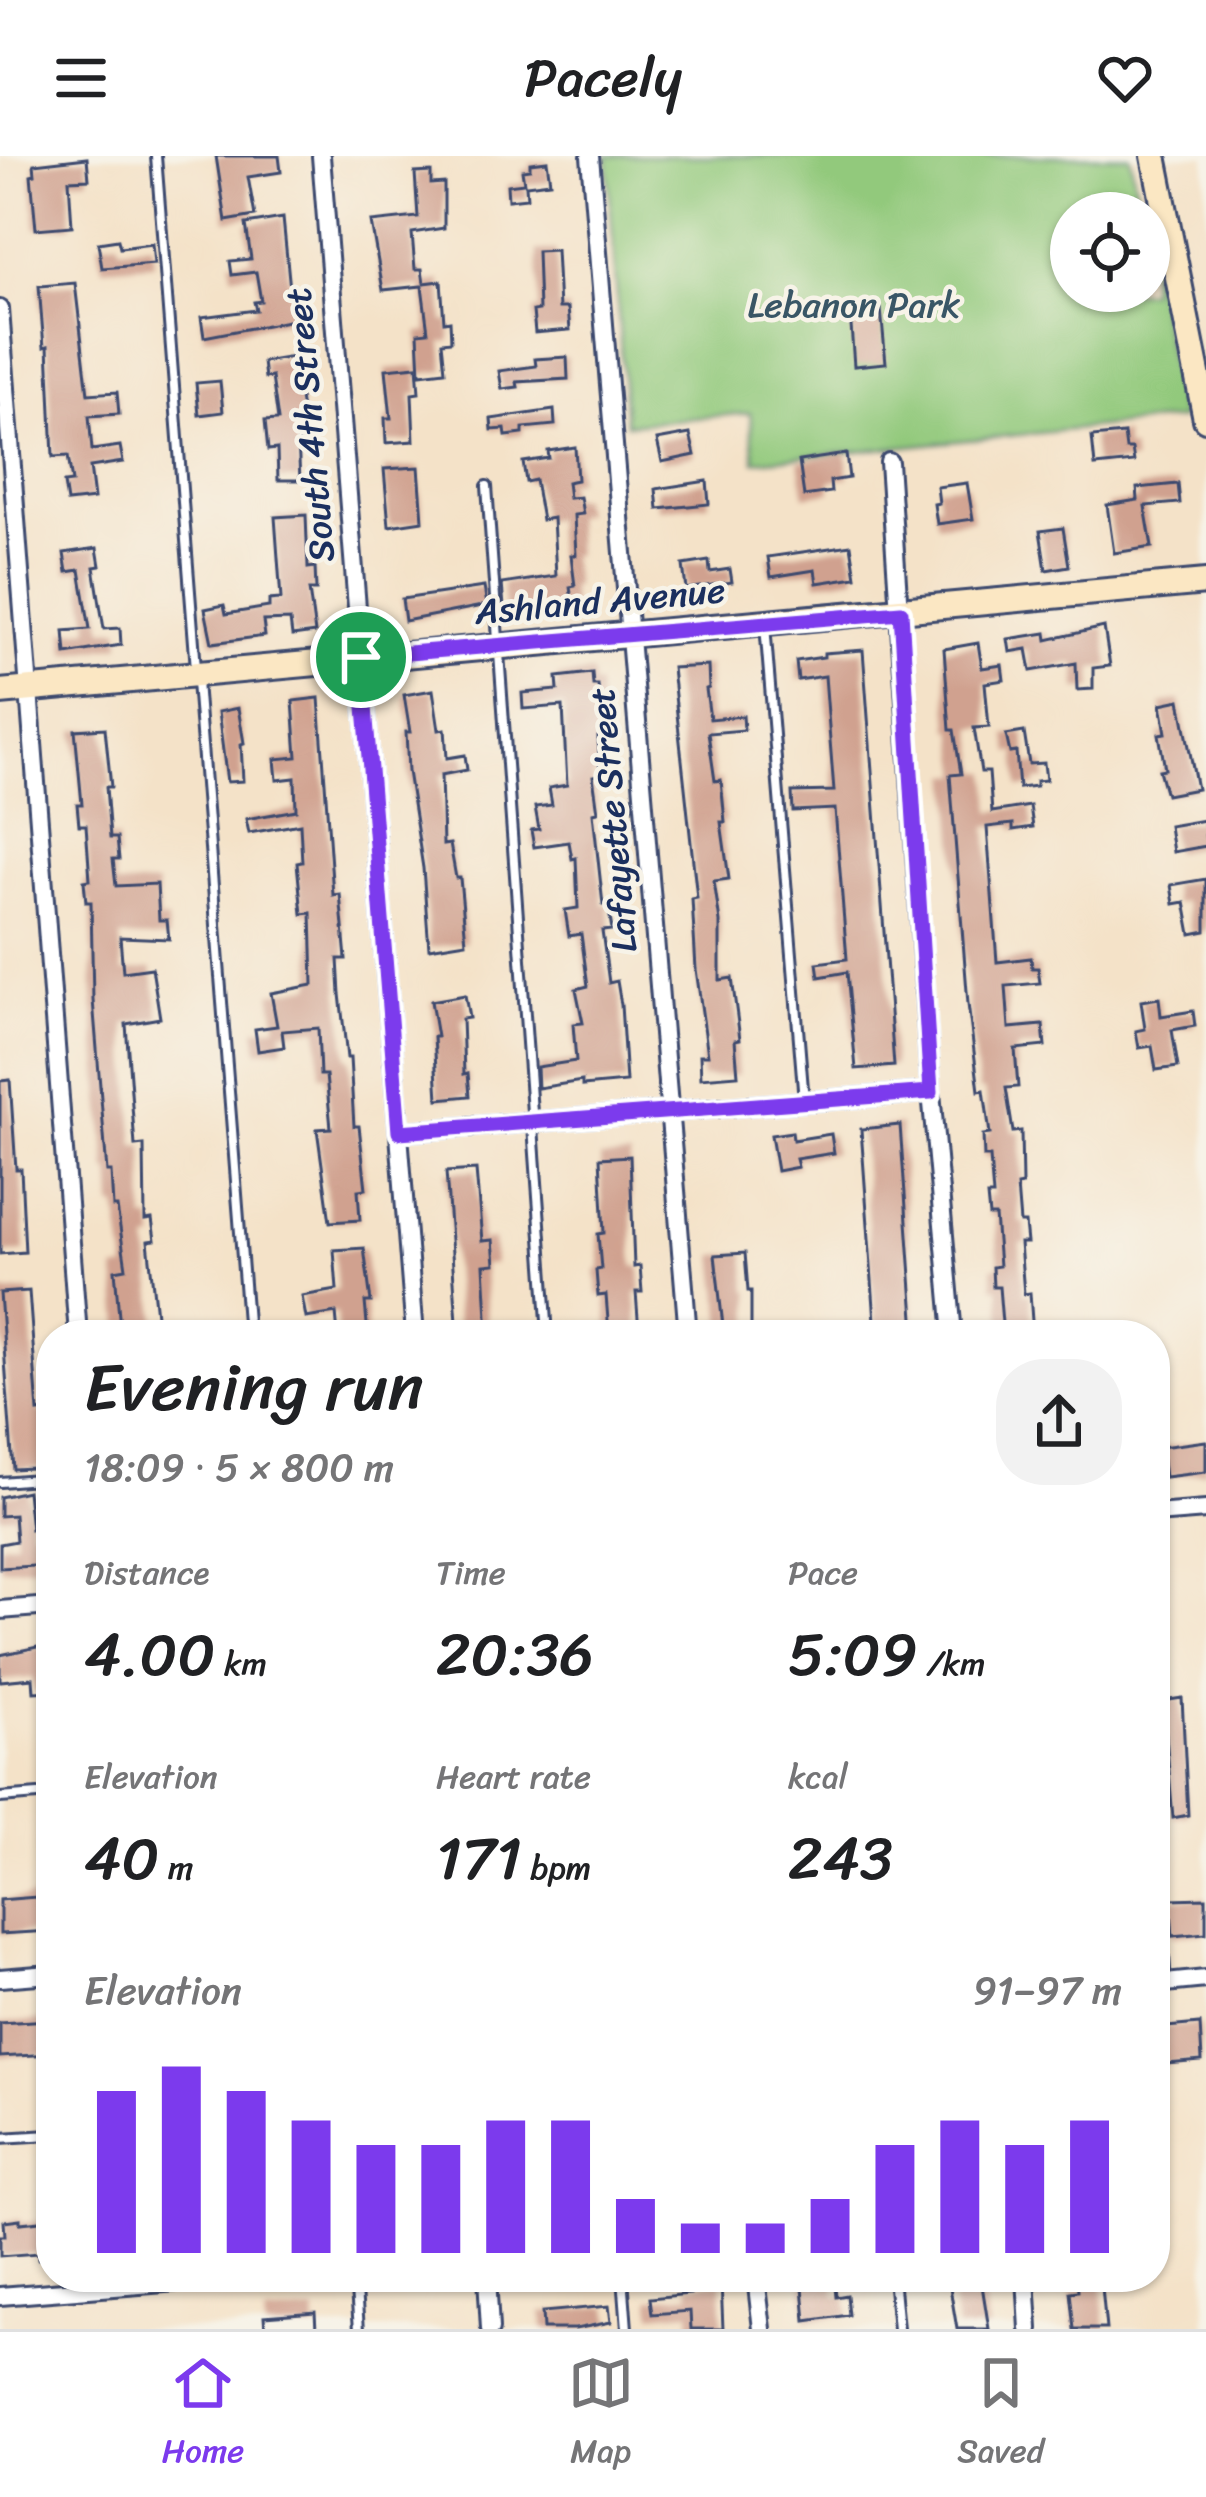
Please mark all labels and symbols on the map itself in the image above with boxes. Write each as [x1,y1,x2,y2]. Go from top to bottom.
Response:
park label: Lebanon Park [748,273,960,337]
street label: South 4th Street [266,285,354,565]
street label: Ashland Avenue [471,558,728,644]
pin [310,606,412,708]
street label: Lafayette Street [570,685,656,955]

